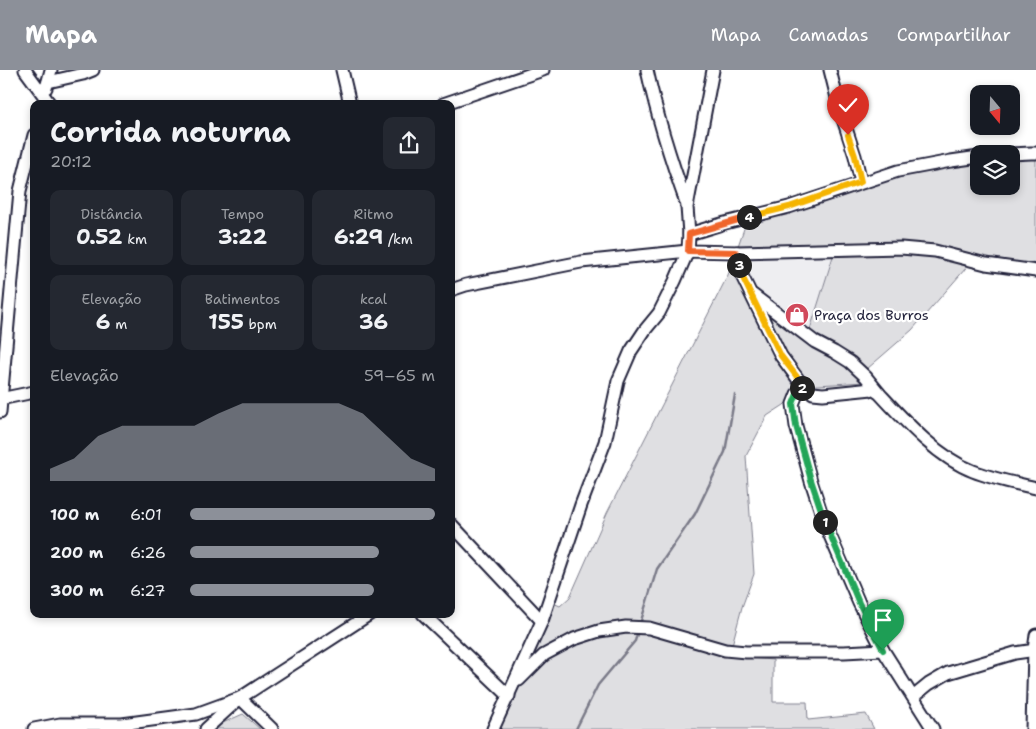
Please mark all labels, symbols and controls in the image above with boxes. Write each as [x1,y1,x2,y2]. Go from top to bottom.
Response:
text: Mapa [25,19,97,51]
text: Mapa [711,23,761,47]
text: Camadas [789,23,869,47]
text: Compartilhar [897,23,1011,47]
pin [827,84,869,135]
north arrow [970,85,1020,135]
map controls [970,85,1020,195]
icon: check [834,91,862,119]
text: Corrida noturna [50,113,291,151]
button: share [383,117,435,169]
button: layers [970,145,1020,195]
text: 20:12 [50,151,92,172]
pin: 4 [736,204,762,230]
text: Distância [81,205,142,223]
text: Tempo [221,205,264,223]
text: Ritmo [354,205,393,223]
text: 4 [745,208,754,226]
text: 0.52 [76,223,123,251]
text: 3:22 [218,223,267,251]
text: 6:29 [334,223,383,251]
text: km [123,230,147,248]
text: /km [383,230,413,248]
pin: 3 [726,252,752,278]
text: 3 [735,256,744,274]
text: Elevação [81,290,142,308]
text: Batimentos [205,290,280,308]
text: kcal [360,290,387,308]
shop icon: Praça dos Burros [784,302,810,328]
place label: Praça dos Burros [814,306,929,324]
text: 6 [96,308,110,336]
text: 155 [208,308,244,336]
text: 36 [359,308,388,336]
text: m [110,315,127,333]
text: bpm [244,315,277,333]
text: Elevação [50,365,119,386]
text: 59–65 m [364,365,435,386]
pin: 2 [790,376,814,400]
text: 2 [798,379,807,397]
text: 100 m [50,504,99,525]
text: 6:01 [130,504,162,525]
pin: 1 [812,510,838,534]
text: 1 [822,513,829,531]
text: 200 m [50,542,103,563]
text: 6:26 [130,542,166,563]
text: 300 m [50,580,104,601]
text: 6:27 [130,580,165,601]
pin [862,599,904,650]
icon: arrive [869,606,897,634]

